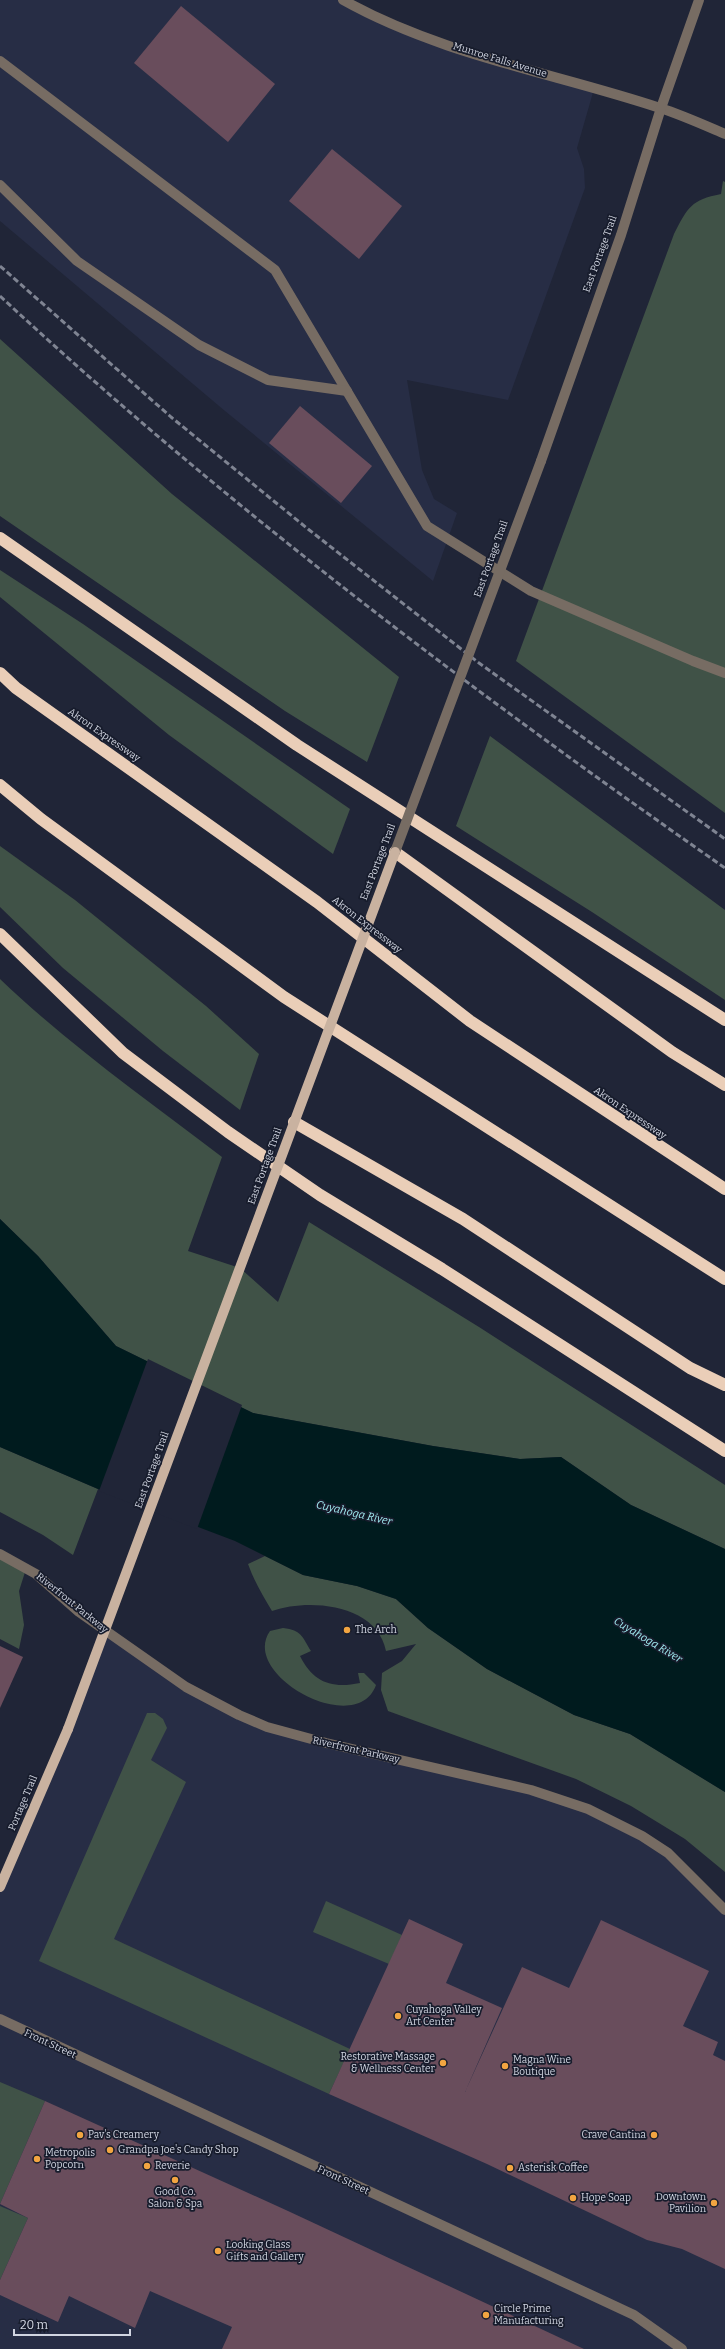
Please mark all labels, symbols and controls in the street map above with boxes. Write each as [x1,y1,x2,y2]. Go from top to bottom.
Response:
street label: Munroe Falls Avenue [452,40,548,80]
street label: East Portage Trail [581,214,620,294]
street label: East Portage Trail [472,519,511,599]
street label: Akron Expressway [66,706,143,765]
street label: East Portage Trail [358,822,398,902]
street label: Akron Expressway [330,894,405,956]
street label: Akron Expressway [591,1084,669,1142]
street label: East Portage Trail [246,1126,285,1206]
street label: East Portage Trail [133,1430,172,1510]
water label: Cuyahoga River [315,1498,394,1528]
street label: Riverfront Parkway [34,1570,111,1636]
water label: Cuyahoga River [611,1614,685,1666]
place label: The Arch [355,1624,397,1636]
marker: The Arch [342,1625,352,1635]
street label: Riverfront Parkway [311,1734,401,1766]
street label: Portage Trail [6,1773,40,1832]
place label: Cuyahoga Valley Art Center [406,2004,482,2028]
marker: Cuyahoga Valley Art Center [393,2011,403,2021]
street label: Front Street [22,2027,78,2061]
place label: Restorative Massage & Wellness Center [340,2051,436,2075]
place label: Magna Wine Boutique [513,2054,571,2078]
marker: Restorative Massage & Wellness Center [438,2058,448,2068]
marker: Magna Wine Boutique [500,2061,510,2071]
place label: Pav's Creamery [88,2129,160,2141]
place label: Crave Cantina [582,2129,647,2141]
marker: Pav's Creamery [75,2130,85,2140]
marker: Crave Cantina [649,2130,659,2140]
place label: Grandpa Joe's Candy Shop [118,2144,239,2156]
marker: Grandpa Joe's Candy Shop [105,2145,115,2155]
place label: Metropolis Popcorn [45,2147,95,2171]
marker: Metropolis Popcorn [32,2154,42,2164]
place label: Reverie [155,2160,190,2172]
marker: Reverie [142,2161,152,2171]
place label: Asterisk Coffee [518,2162,588,2174]
street label: Front Street [315,2163,371,2197]
marker: Asterisk Coffee [505,2163,515,2173]
marker: Good Co. Salon & Spa [170,2175,180,2185]
place label: Good Co. Salon & Spa [148,2186,203,2210]
place label: Downtown Pavilion [656,2191,707,2215]
place label: Hope Soap [581,2192,631,2204]
marker: Hope Soap [568,2193,578,2203]
marker: Downtown Pavilion [709,2198,719,2208]
place label: Looking Glass Gifts and Gallery [226,2239,304,2263]
marker: Looking Glass Gifts and Gallery [213,2246,223,2256]
place label: Circle Prime Manufacturing [494,2303,564,2327]
marker: Circle Prime Manufacturing [481,2310,491,2320]
scale bar [14,2311,130,2337]
text: 20 m [20,2318,49,2332]

